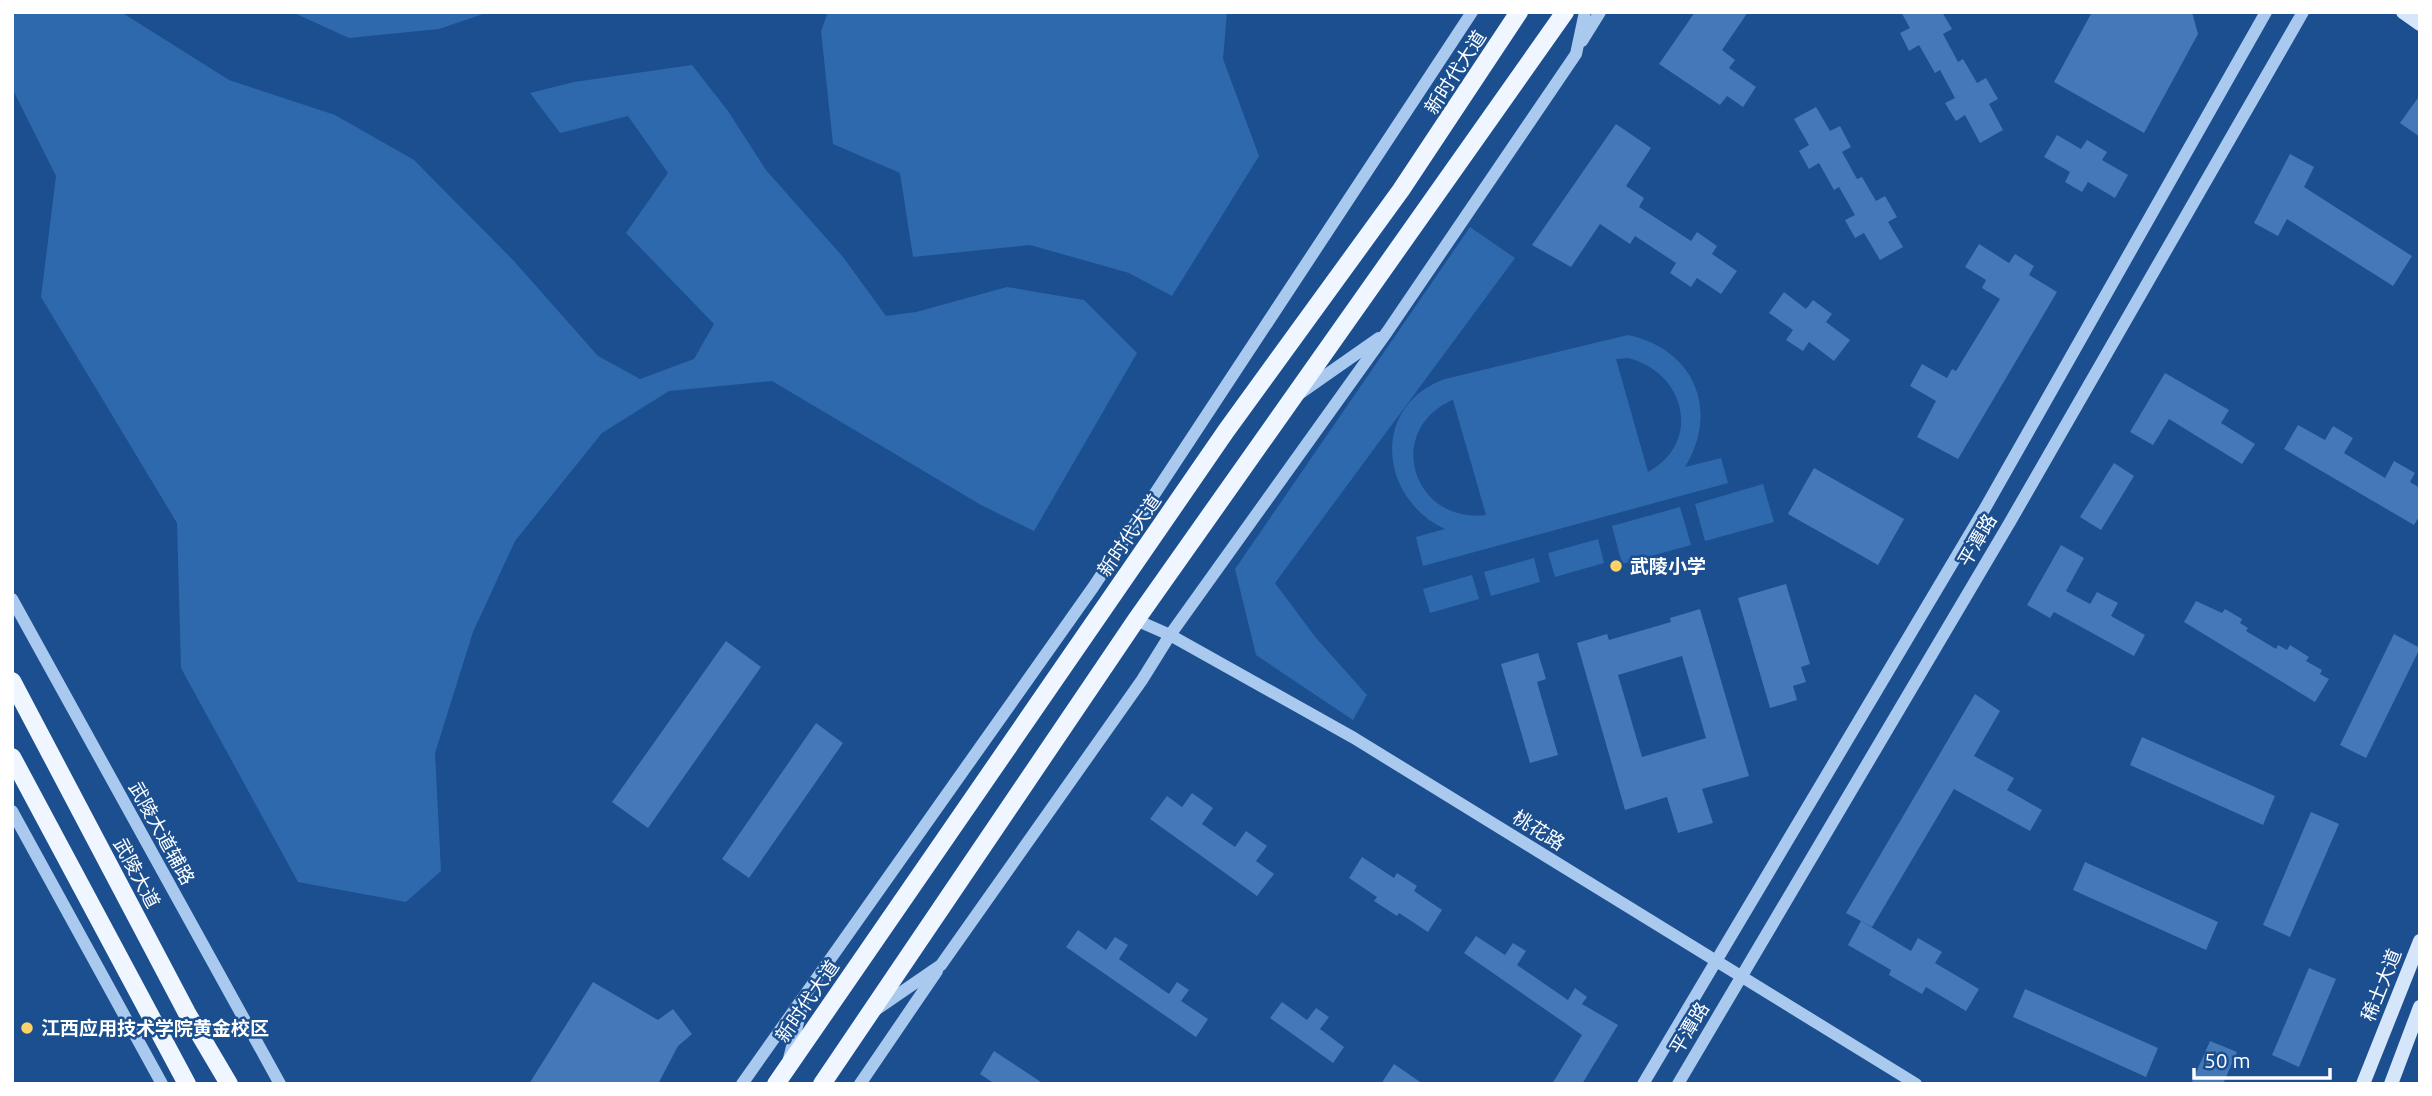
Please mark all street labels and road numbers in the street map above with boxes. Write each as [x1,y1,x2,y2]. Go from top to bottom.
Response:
street label: 新时代大道 [1420,26,1490,118]
street label: 新时代大道 [1093,490,1165,580]
street label: 平潭路 [1953,510,2001,570]
street label: 武陵大道辅路 [124,778,200,888]
street label: 桃花路 [1509,806,1569,854]
street label: 武陵大道 [109,834,165,912]
street label: 稀土大道 [2357,946,2405,1024]
street label: 新时代大道 [771,956,843,1046]
street label: 平潭路 [1665,998,1713,1058]

